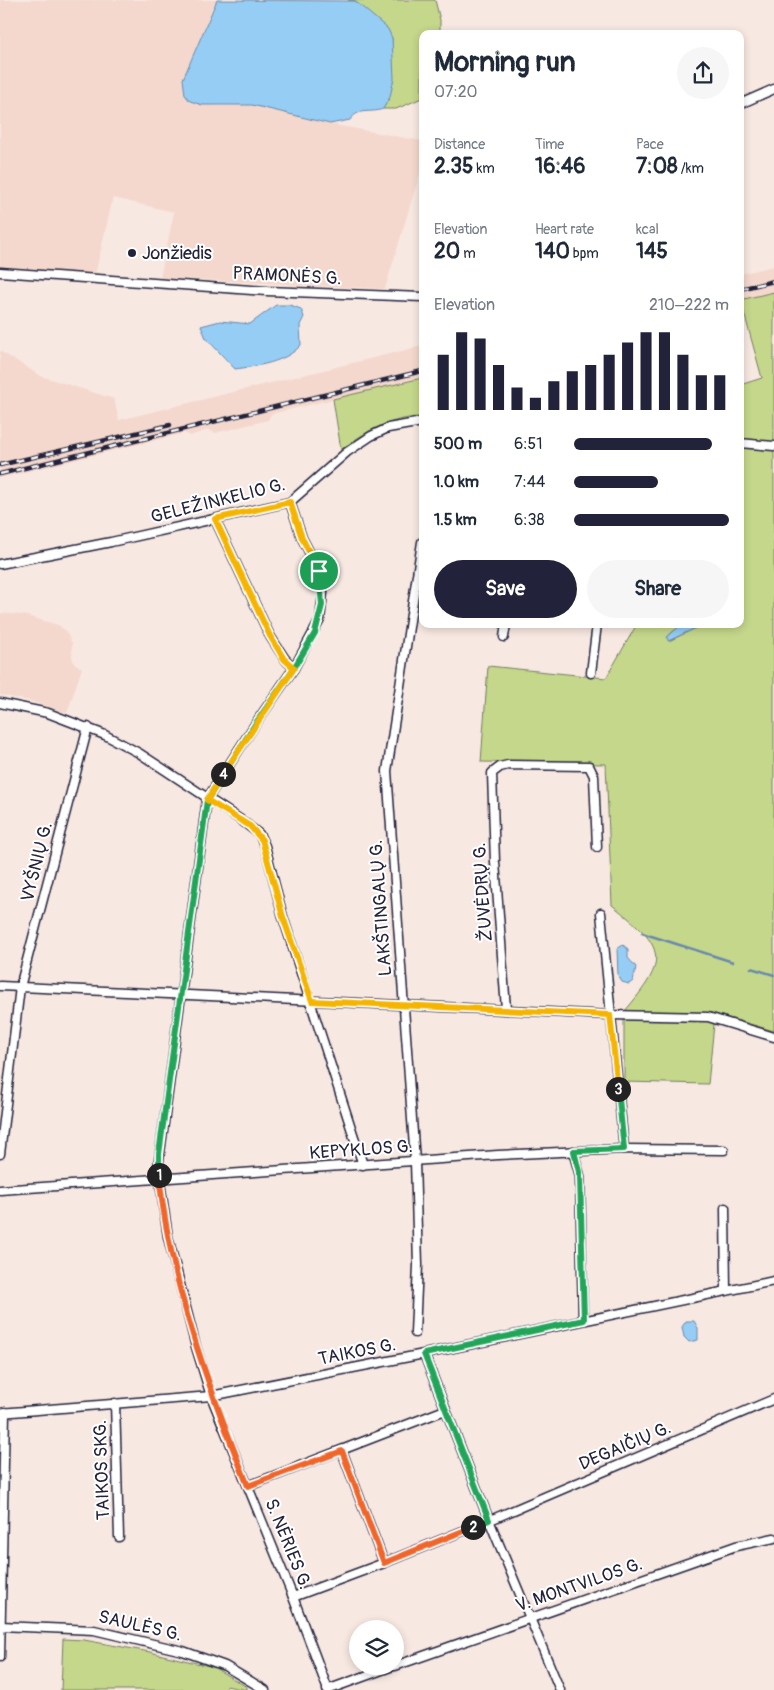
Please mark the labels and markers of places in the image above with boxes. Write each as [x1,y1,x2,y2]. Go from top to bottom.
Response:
place label: Jonžiedis [142,242,212,265]
marker: Jonžiedis [126,247,138,259]
pin [298,550,340,592]
pin: 4 [210,762,236,786]
pin: 3 [606,1076,630,1102]
pin: 1 [146,1162,172,1188]
pin: 2 [460,1514,486,1540]

